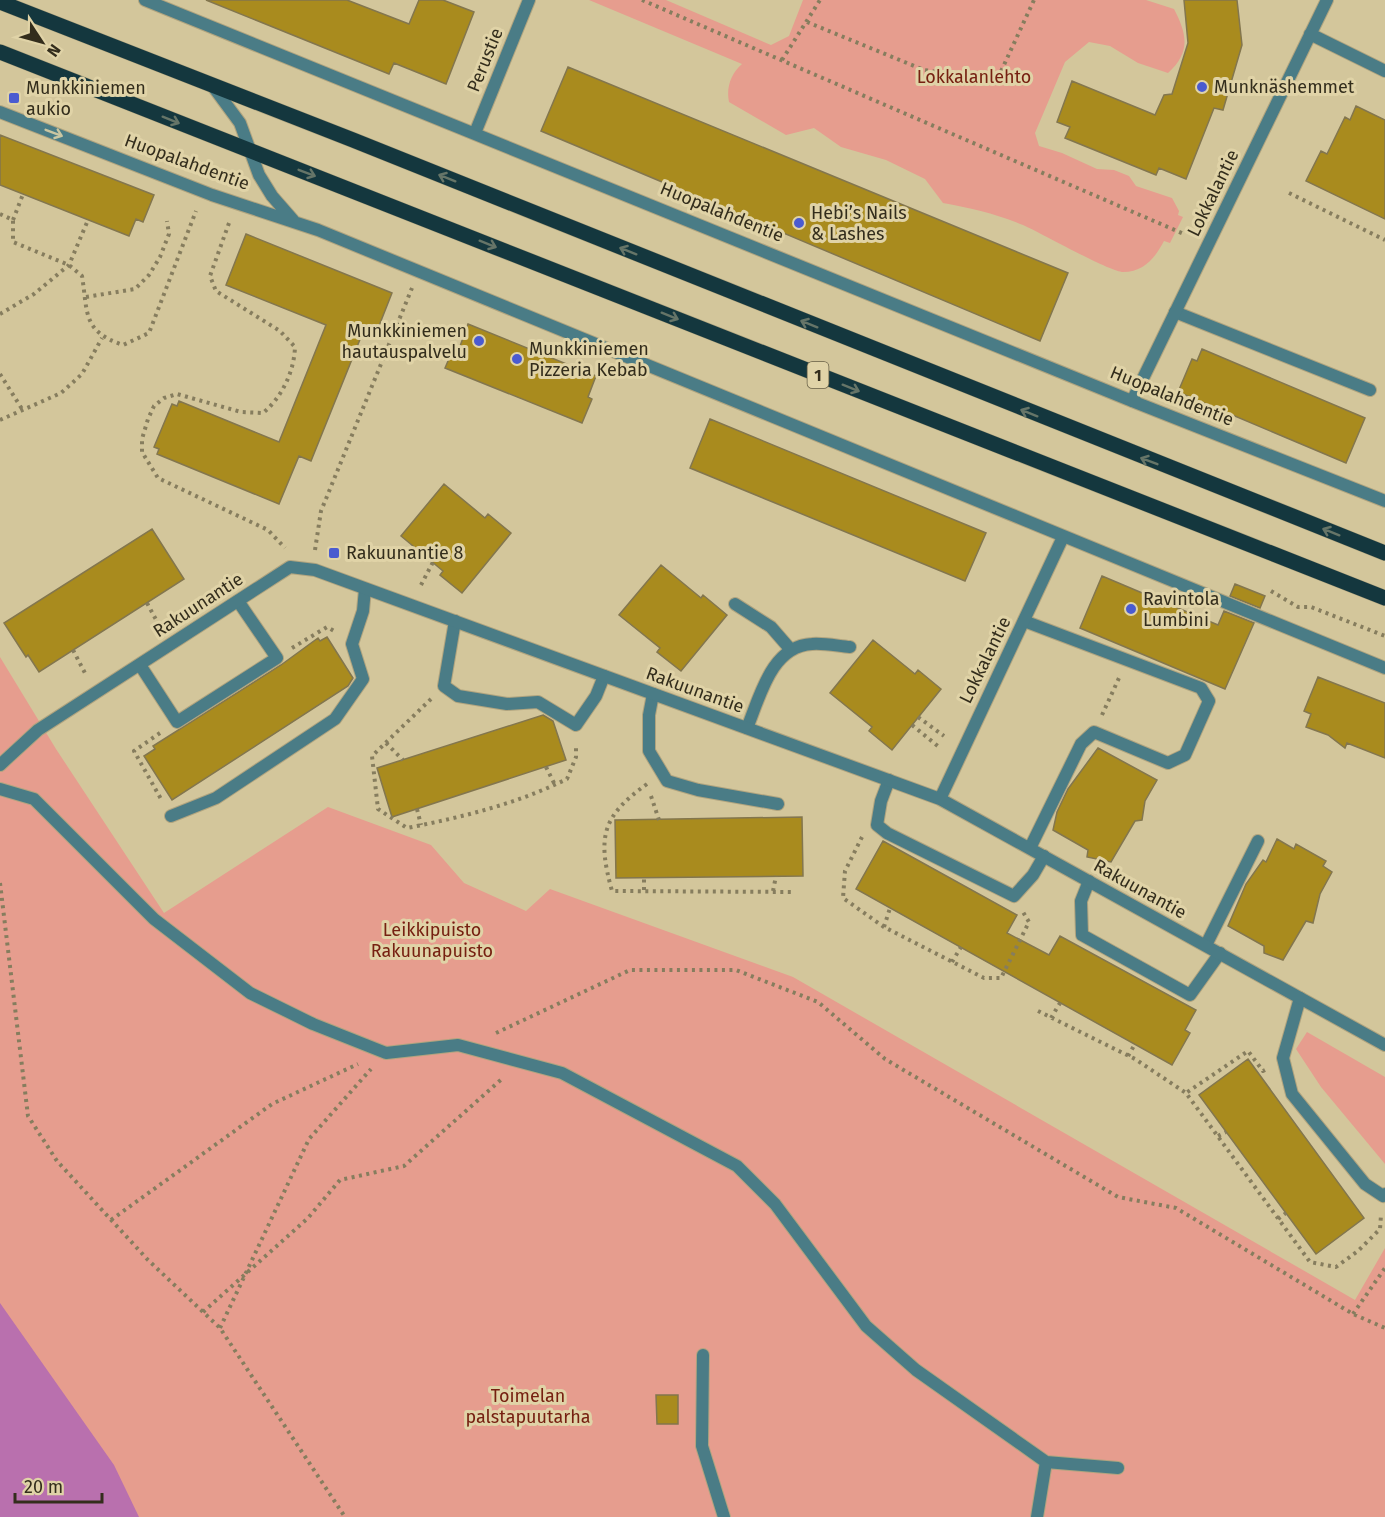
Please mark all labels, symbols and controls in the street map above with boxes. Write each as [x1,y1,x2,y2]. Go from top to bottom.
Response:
north arrow [12,12,72,72]
street label: Perustie [462,25,508,95]
text: N [43,41,65,60]
park label: Lokkalanlehto [917,66,1031,88]
place label: Munknäshemmet [1214,76,1355,98]
place label: Munkkiniemen aukio [26,77,146,120]
marker: Munknäshemmet [1195,80,1209,94]
marker: Munkkiniemen aukio [7,91,21,105]
one-way arrow [162,115,180,126]
one-way arrow [45,128,63,139]
street label: Huopalahdentie [122,129,252,195]
street label: Lokkalantie [1183,146,1243,240]
one-way arrow [297,169,315,180]
one-way arrow [438,172,457,183]
street label: Huopalahdentie [657,177,787,247]
place label: Hebi’s Nails & Lashes [811,202,907,245]
marker: Hebi’s Nails & Lashes [792,216,806,230]
one-way arrow [479,239,497,250]
one-way arrow [619,245,638,256]
one-way arrow [660,311,678,322]
one-way arrow [800,318,819,329]
place label: Munkkiniemen hautauspalvelu [342,320,467,363]
marker: Munkkiniemen hautauspalvelu [472,334,486,348]
place label: Munkkiniemen Pizzeria Kebab [529,338,649,381]
marker: Munkkiniemen Pizzeria Kebab [510,352,524,366]
street label: Huopalahdentie [1107,361,1237,431]
road number: 1 [808,362,828,388]
one-way arrow [841,383,859,394]
one-way arrow [1020,407,1038,418]
one-way arrow [1140,455,1159,466]
one-way arrow [1322,526,1340,537]
place label: Rakuunantie 8 [346,542,464,564]
marker: Rakuunantie 8 [327,546,341,560]
street label: Rakuunantie [149,568,247,642]
place label: Ravintola Lumbini [1143,588,1219,631]
marker: Ravintola Lumbini [1124,602,1138,616]
street label: Lokkalantie [955,613,1015,707]
street label: Rakuunantie [643,662,747,718]
street label: Rakuunantie [1090,854,1190,924]
park label: Leikkipuisto Rakuunapuisto [371,919,493,962]
park label: Toimelan palstapuutarha [465,1385,591,1428]
scale bar [15,1466,102,1504]
text: 20 m [24,1476,63,1498]

